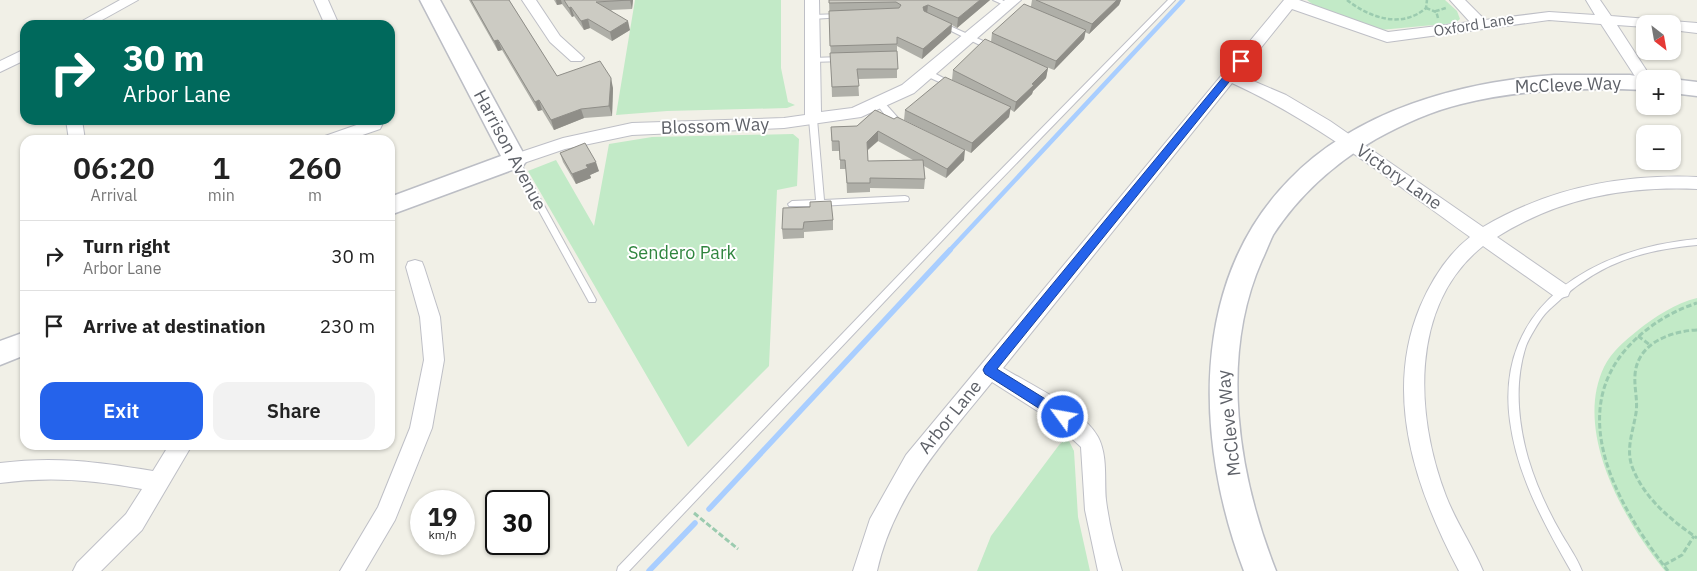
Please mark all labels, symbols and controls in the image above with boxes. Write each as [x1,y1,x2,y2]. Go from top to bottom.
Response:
street label: Oxford Lane [1432,9,1516,40]
north arrow [1636,15,1681,60]
map controls [1636,15,1681,170]
text: 30 m [123,35,205,81]
icon: right [40,40,105,105]
pin [1220,40,1262,82]
icon: arrive [1227,47,1255,75]
button: + [1636,70,1681,115]
street label: McCleve Way [1514,71,1622,98]
text: Arbor Lane [123,79,231,108]
street label: Harrison Avenue [469,85,552,214]
street label: Blossom Way [660,112,770,139]
button: − [1636,125,1681,170]
street label: Victory Lane [1352,139,1447,215]
text: 06:20 [73,148,155,187]
text: 1 [212,148,230,187]
text: 260 [288,148,342,187]
text: Arrival [91,185,137,205]
text: min [208,185,235,205]
text: m [308,185,322,205]
text: Turn right [83,234,170,258]
park label: Sendero Park [628,241,737,264]
icon: right [40,242,68,270]
text: 30 m [331,244,375,268]
text: Arbor Lane [83,258,161,278]
icon: arrive [40,312,68,340]
text: Arrive at destination [83,314,266,338]
text: 230 m [320,314,375,338]
street label: McCleve Way [1211,369,1246,477]
street label: Arbor Lane [913,375,986,458]
button: Exit [40,382,203,440]
button: Share [213,382,375,440]
position arrow [1036,390,1088,442]
speed limit sign: 30 [485,490,550,555]
text: 19 [427,500,458,533]
text: km/h [428,527,457,542]

